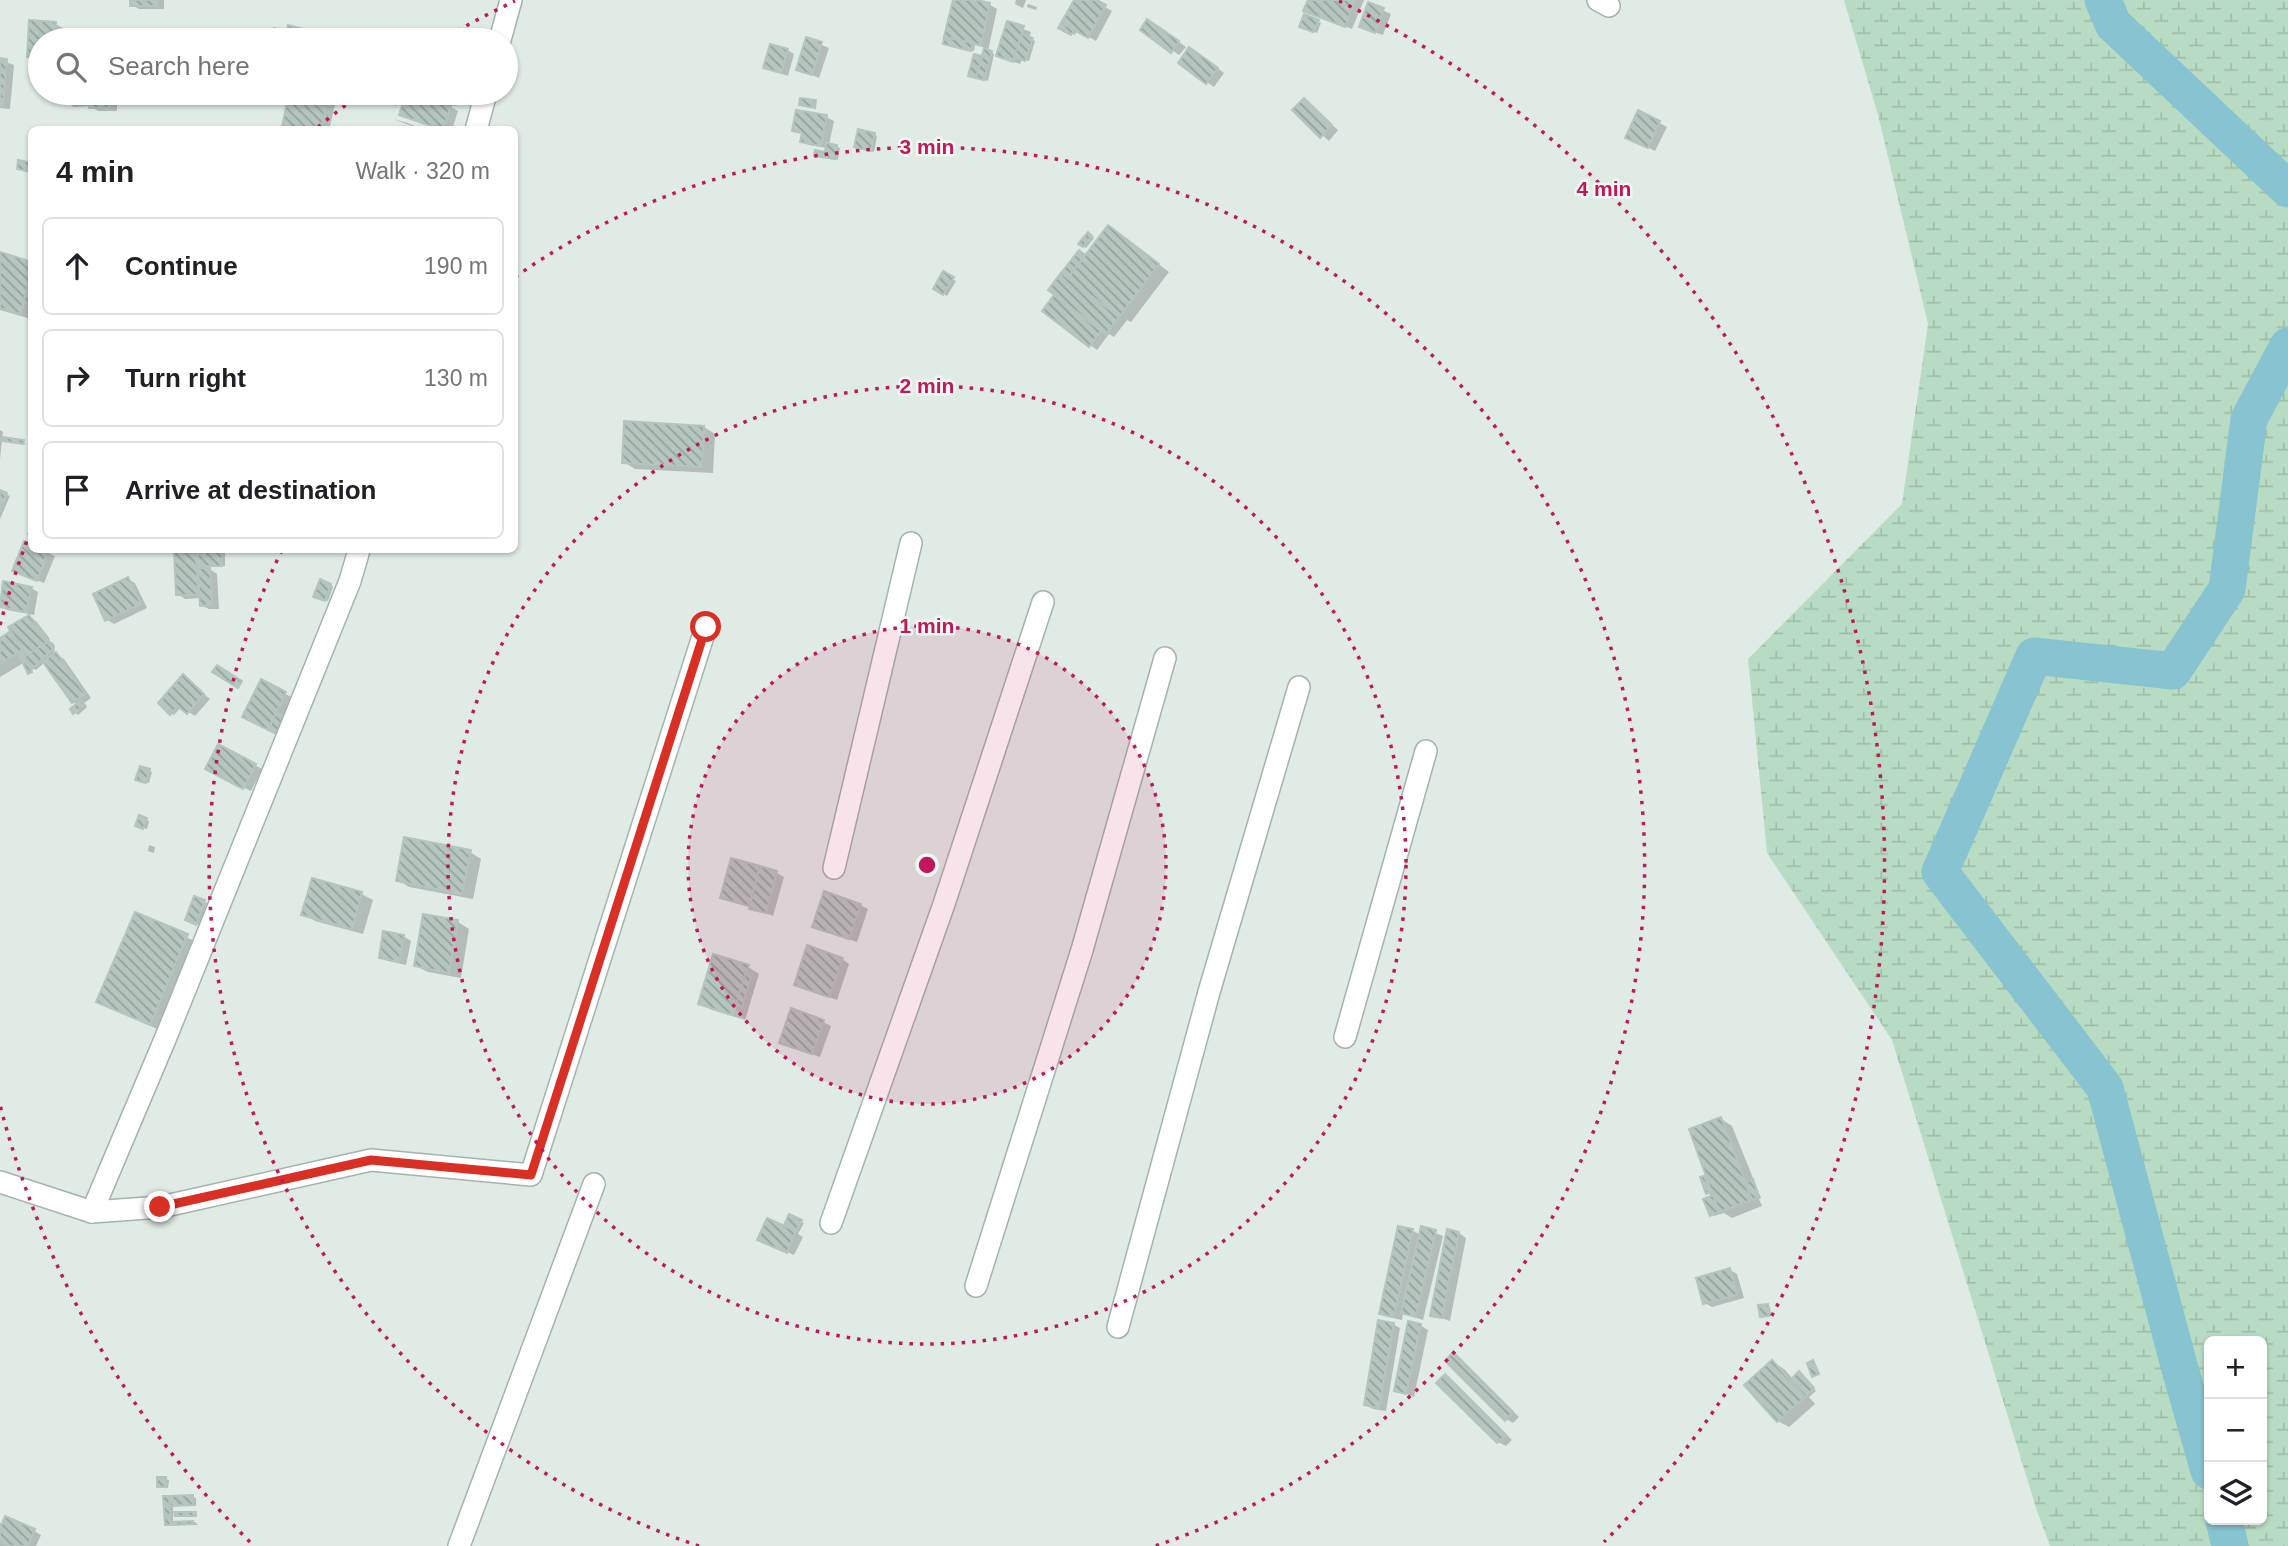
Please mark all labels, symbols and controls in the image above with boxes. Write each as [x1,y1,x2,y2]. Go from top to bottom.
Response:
search box [28,28,518,105]
icon: search [52,48,90,86]
text: Search here [108,51,250,81]
text: 3 min [900,135,954,158]
text: 4 min [56,155,134,188]
text: Walk · 320 m [355,158,490,184]
text: 4 min [1577,177,1631,200]
icon: ahead [58,247,96,285]
text: Continue [125,251,238,281]
text: 190 m [424,253,488,279]
icon: right [58,359,96,397]
text: Turn right [125,363,246,393]
text: 130 m [424,365,488,391]
text: 2 min [900,374,954,397]
icon: arrive [58,471,96,509]
text: Arrive at destination [125,475,376,505]
route start [690,611,721,642]
text: 1 min [900,614,954,637]
centre of rings [915,853,939,877]
route end [144,1191,175,1222]
map controls [2204,1336,2267,1525]
button: + [2204,1336,2267,1399]
button: − [2204,1399,2267,1462]
button: layers [2204,1462,2267,1525]

